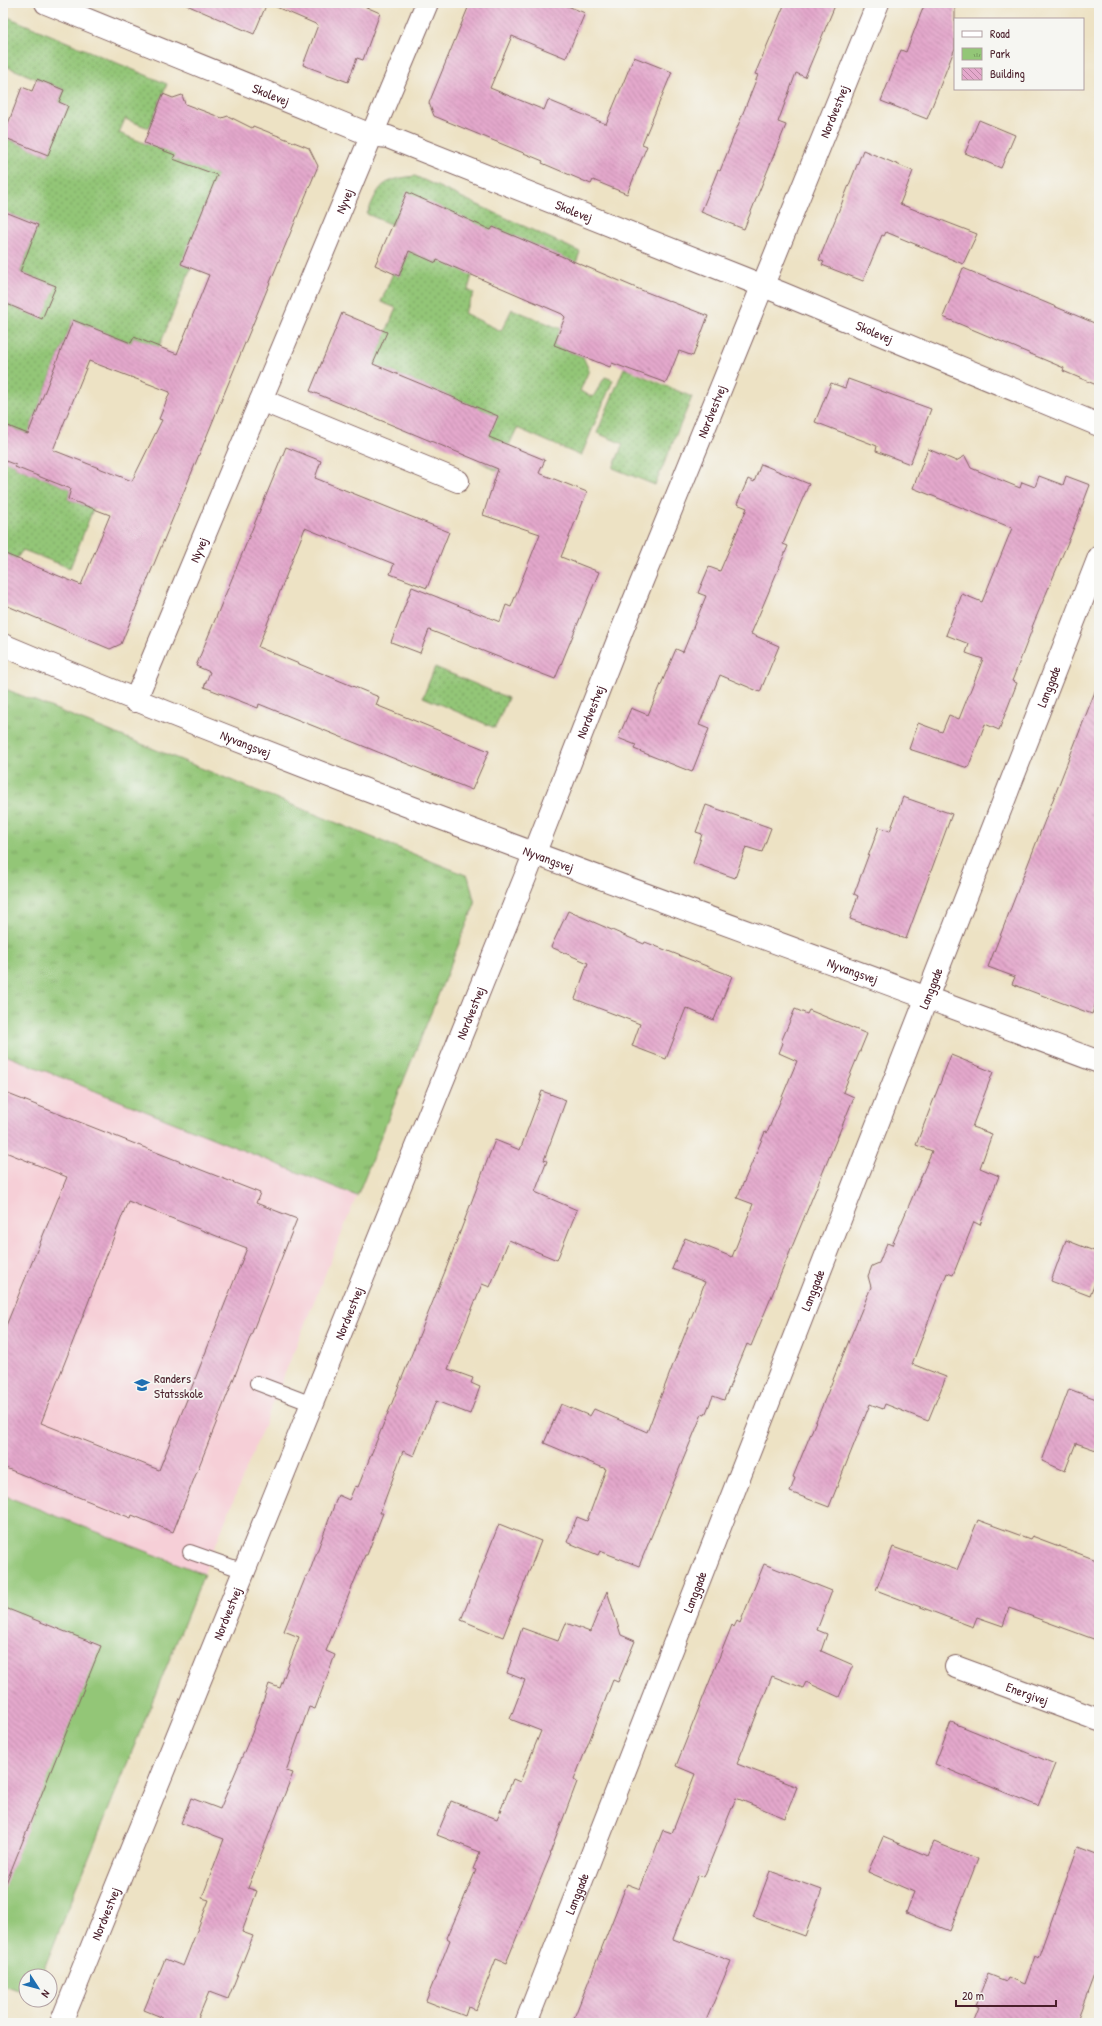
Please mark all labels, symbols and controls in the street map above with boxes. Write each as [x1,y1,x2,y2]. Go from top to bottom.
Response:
legend [954,18,1084,90]
text: Road [990,25,1010,42]
text: Park [990,45,1010,62]
text: Building [990,65,1025,82]
street label: Skolevej [250,79,292,110]
street label: Nordvestvej [815,82,853,140]
street label: Nyvej [331,186,357,216]
street label: Skolevej [553,195,595,226]
street label: Skolevej [853,316,896,348]
street label: Nordvestvej [692,382,730,440]
street label: Nyvej [185,534,212,565]
street label: Langgade [1032,663,1065,710]
street label: Nordvestvej [571,683,609,741]
street label: Nyvangsvej [218,726,274,762]
street label: Nyvangsvej [521,841,577,876]
street label: Nyvangsvej [825,953,881,988]
street label: Langgade [914,965,947,1011]
street label: Nordvestvej [451,984,489,1042]
street label: Langgade [796,1267,829,1313]
street label: Nordvestvej [330,1284,367,1342]
place label: Randers Statsskole [154,1369,203,1402]
school or university icon: Randers Statsskole [133,1376,151,1394]
street label: Langgade [678,1569,711,1615]
street label: Nordvestvej [208,1584,246,1642]
street label: Energivej [1003,1677,1051,1709]
street label: Langgade [560,1870,593,1917]
street label: Nordvestvej [87,1884,124,1943]
north arrow [18,1968,58,2008]
scale bar [956,1982,1056,2008]
text: N [39,1987,53,2000]
text: 20 m [962,1987,984,2004]

